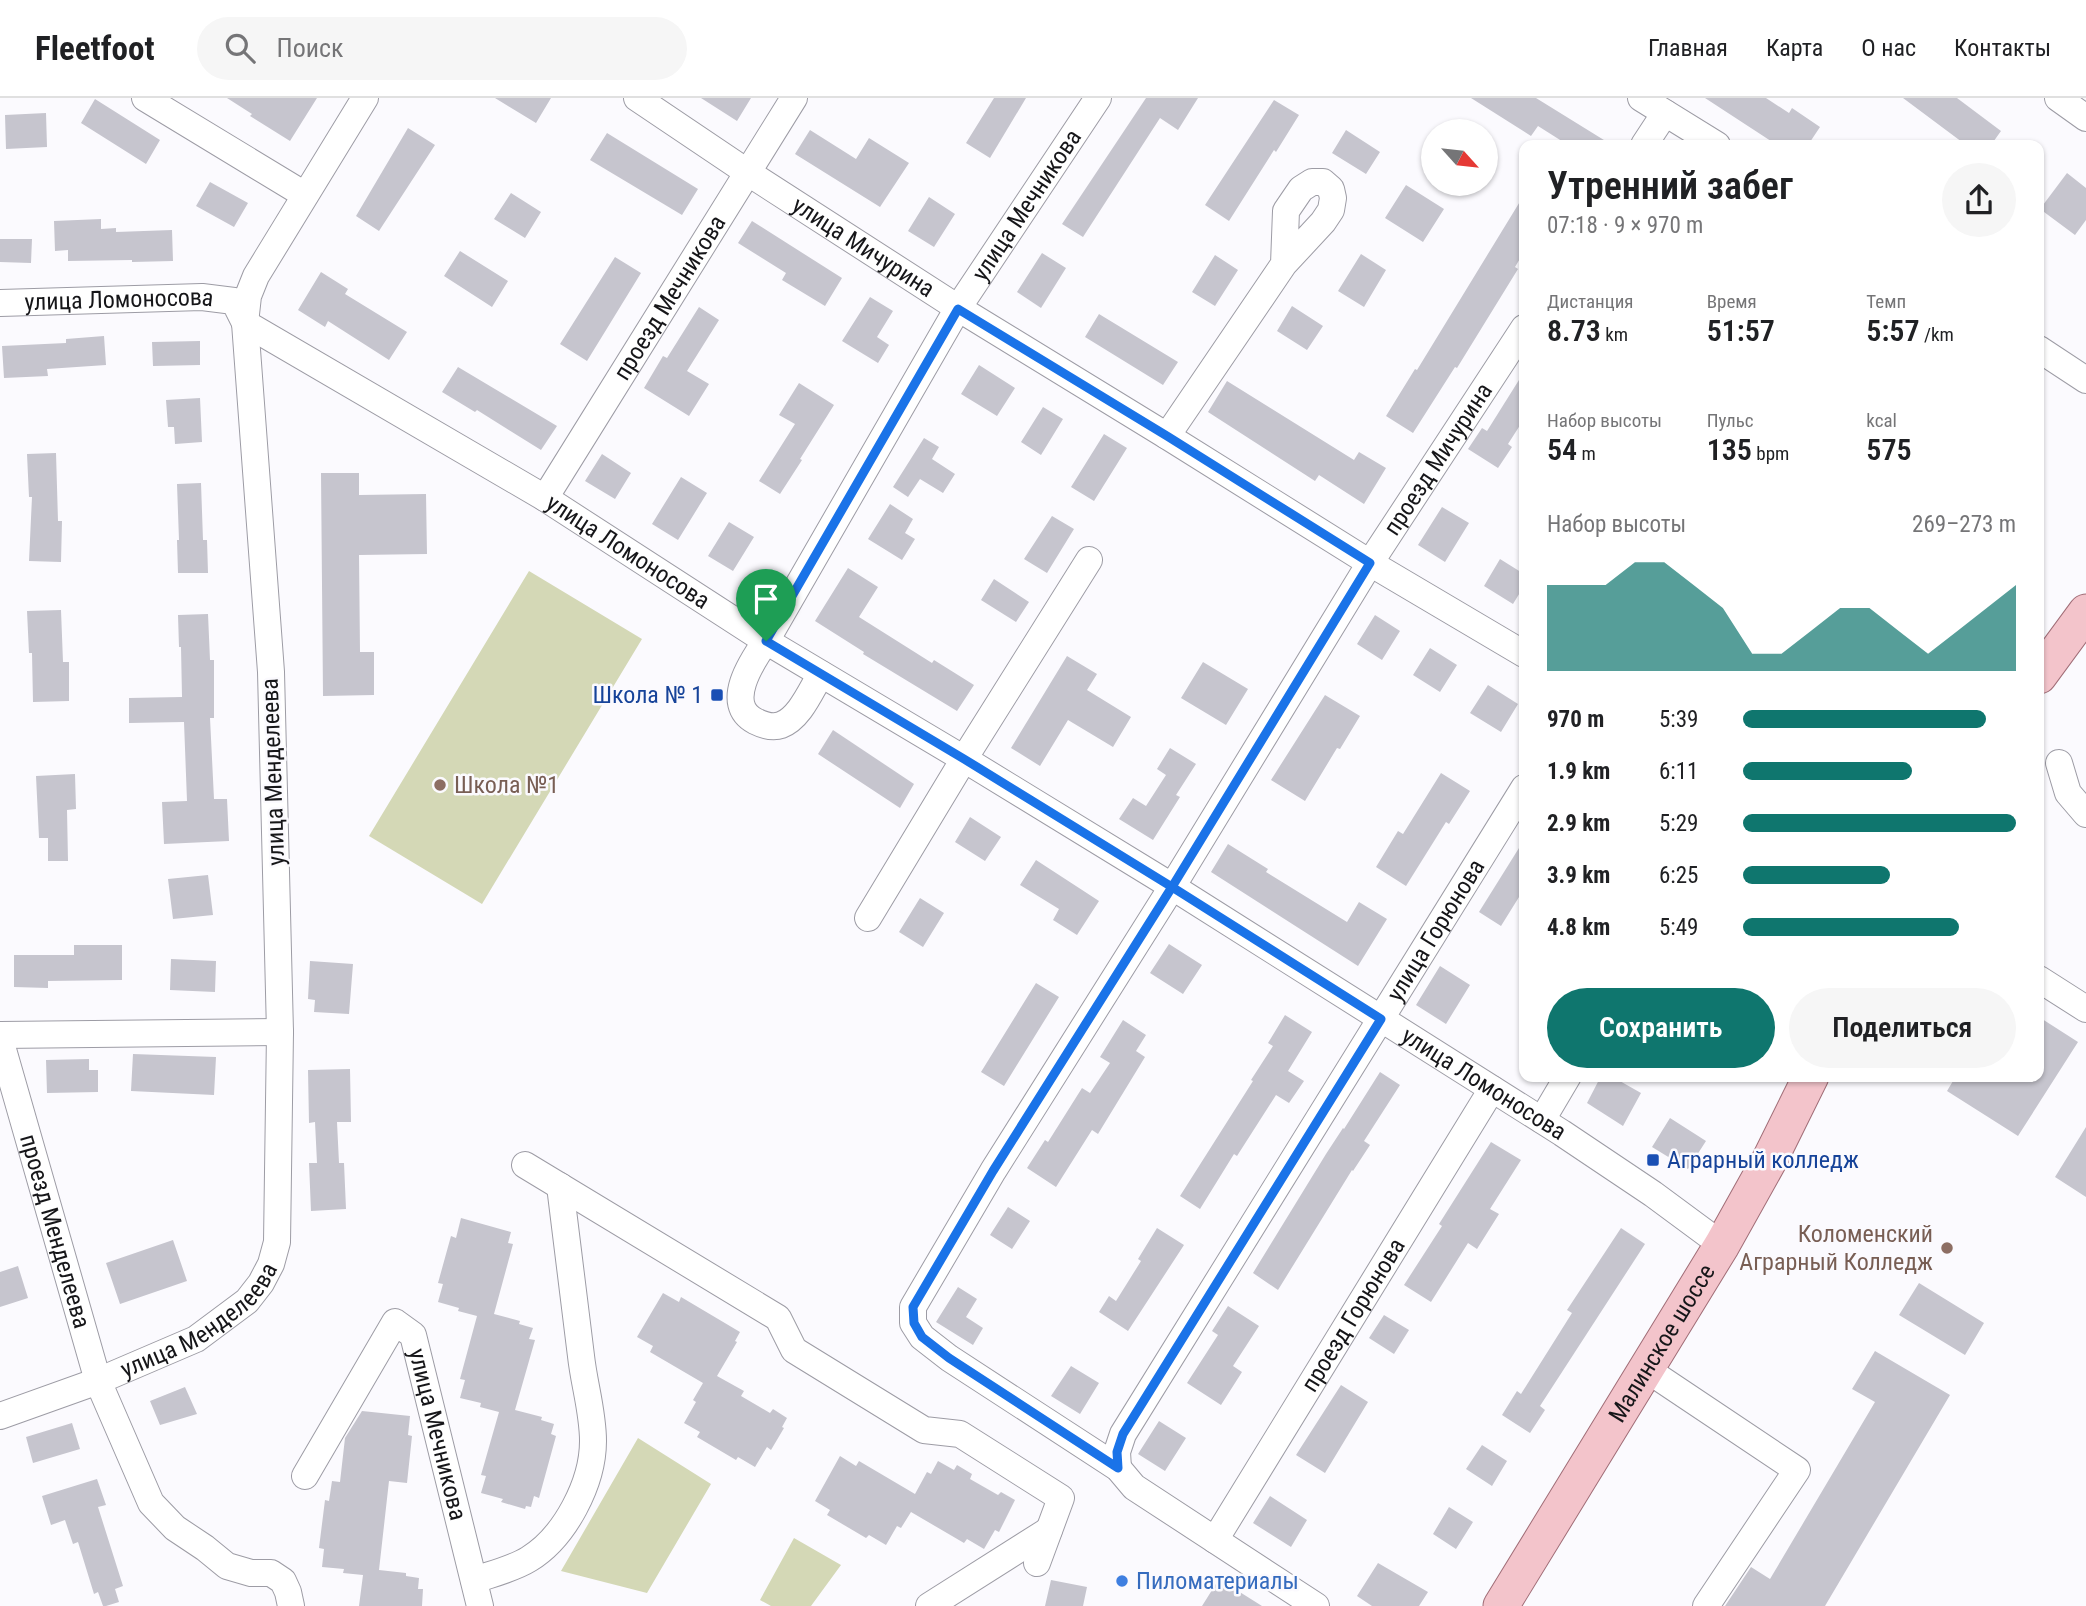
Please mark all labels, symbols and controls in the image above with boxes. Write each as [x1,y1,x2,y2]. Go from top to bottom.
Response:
search box [197,17,687,80]
text: Fleetfoot [35,29,155,68]
icon: search [221,29,259,67]
text: Поиск [277,33,343,63]
text: Главная [1648,34,1728,62]
text: Карта [1766,34,1823,62]
text: О нас [1861,34,1916,62]
text: Контакты [1954,34,2051,62]
north arrow [1421,119,1498,196]
map controls [1421,119,1498,196]
street label: улица Мечникова [966,124,1087,286]
button: share [1942,163,2016,237]
text: Утренний забег [1547,164,1793,208]
street label: улица Мичурина [787,191,940,303]
street label: проезд Мечникова [608,210,731,385]
text: 07:18 · 9 × 970 m [1547,212,1703,239]
street label: улица Ломоносова [24,283,215,316]
text: Дистанция [1547,290,1634,313]
text: Время [1707,290,1757,313]
text: Темп [1866,290,1906,313]
text: 8.73 [1547,313,1601,348]
text: 51:57 [1707,313,1775,348]
text: 5:57 [1866,313,1920,348]
text: km [1601,323,1628,346]
text: /km [1920,323,1954,346]
street label: проезд Мичурина [1378,378,1498,541]
text: Набор высоты [1547,409,1662,432]
text: Пульс [1707,409,1754,432]
text: kcal [1866,409,1897,432]
text: 54 [1547,432,1577,467]
text: 135 [1707,432,1752,467]
text: 575 [1866,432,1912,467]
text: m [1577,442,1596,465]
text: bpm [1752,442,1789,465]
street label: улица Ломоносова [541,489,715,615]
text: Набор высоты [1547,511,1686,538]
text: 269–273 m [1912,511,2016,538]
pin [736,569,796,641]
icon: arrive [747,580,785,618]
street label: улица Менделеева [256,678,290,866]
place label: Школа № 1 [592,681,703,709]
marker: Школа № 1 [709,687,725,703]
text: 970 m [1547,706,1604,733]
text: 5:39 [1659,706,1698,733]
text: 1.9 km [1547,758,1610,785]
text: 6:11 [1659,758,1698,785]
place label: Школа №1 [454,771,559,799]
marker: Школа №1 [432,777,448,793]
text: 2.9 km [1547,810,1610,837]
text: 5:29 [1659,810,1698,837]
street label: улица Горюнова [1381,854,1490,1006]
text: 3.9 km [1547,862,1610,889]
text: 6:25 [1659,862,1698,889]
text: 4.8 km [1547,914,1610,941]
text: 5:49 [1659,914,1698,941]
button: Сохранить [1547,988,1775,1068]
button: Поделиться [1789,988,2016,1068]
street label: улица Ломоносова [1397,1021,1571,1146]
street label: проезд Менделеева [14,1131,96,1332]
place label: Аграрный колледж [1667,1146,1859,1174]
marker: Аграрный колледж [1645,1152,1661,1168]
place label: Коломенский Аграрный Колледж [1739,1220,1933,1276]
street label: проезд Горюнова [1296,1233,1411,1397]
marker: Коломенский Аграрный Колледж [1939,1240,1955,1256]
street label: улица Менделеева [116,1258,283,1384]
street label: Малинское шоссе [1603,1259,1721,1427]
street label: улица Мечникова [403,1346,472,1523]
place label: Пиломатериалы [1136,1567,1299,1595]
marker: Пиломатериалы [1114,1573,1130,1589]

